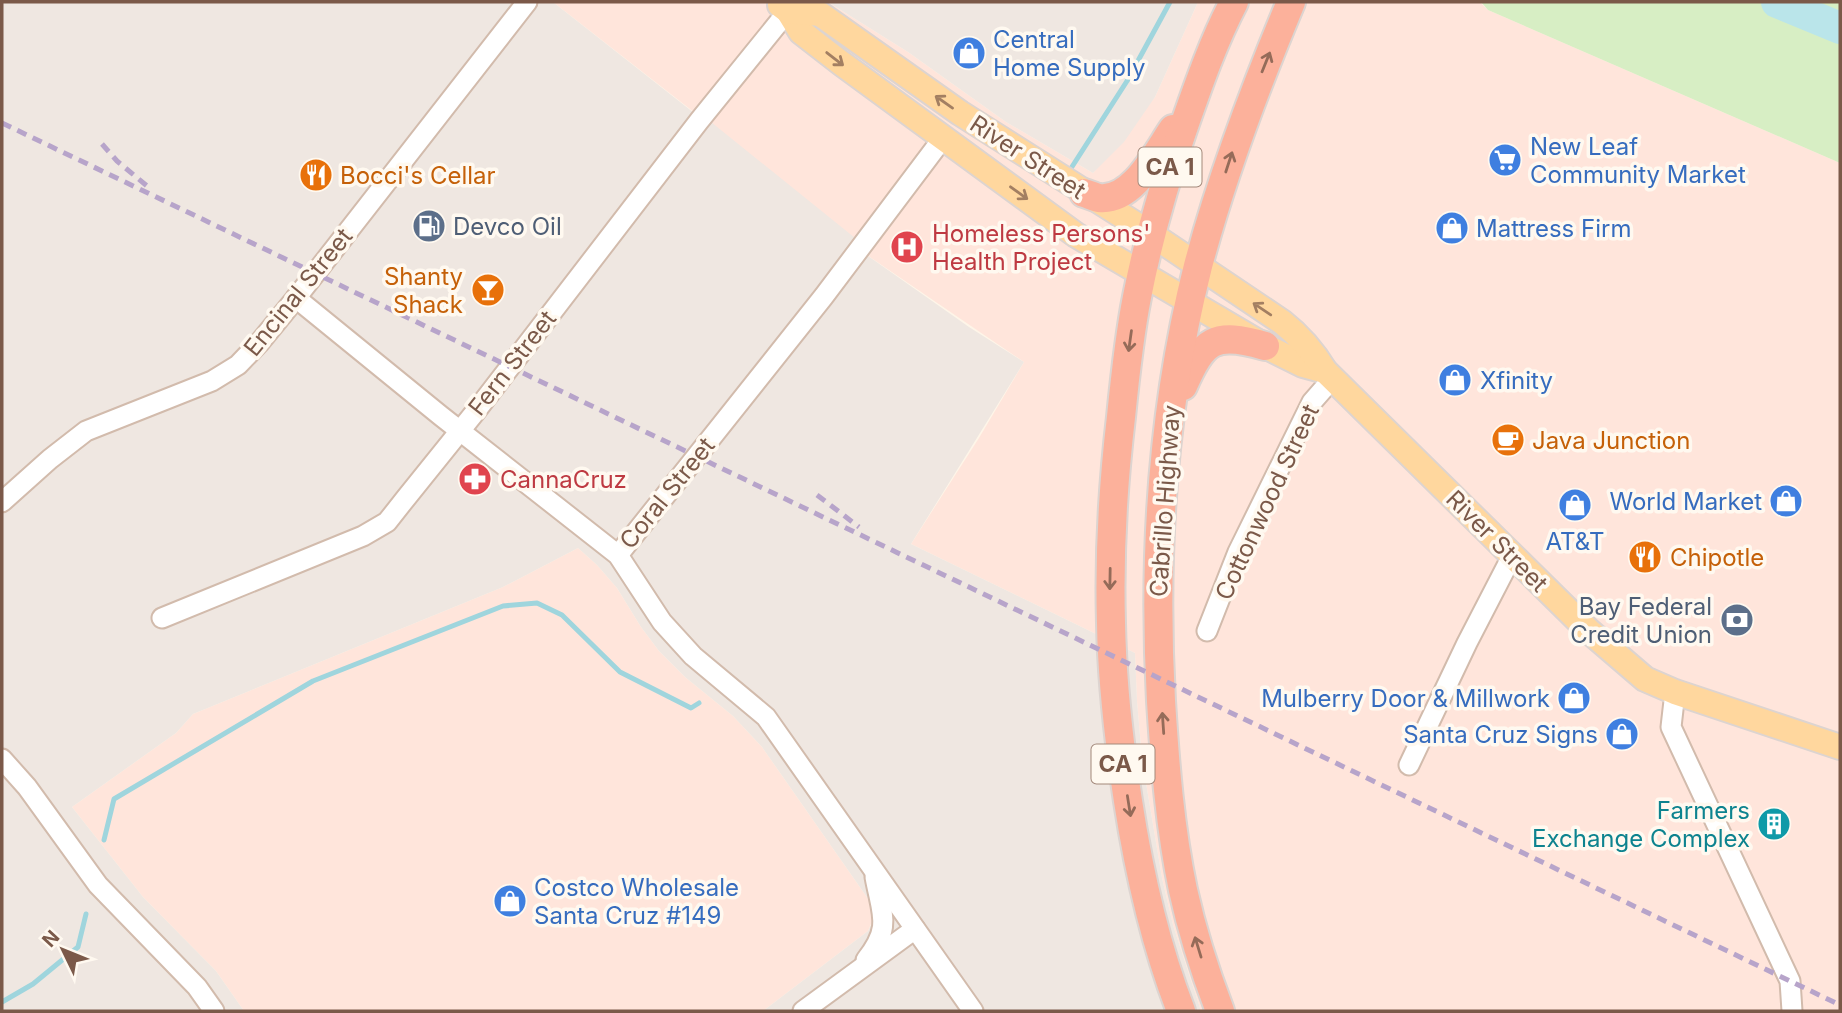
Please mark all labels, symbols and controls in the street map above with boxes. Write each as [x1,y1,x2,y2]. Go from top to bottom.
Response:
place label: Central Home Supply [993,25,1145,82]
shop icon: Central Home Supply [950,34,988,72]
one-way arrow [826,51,844,66]
one-way arrow [1260,52,1273,74]
one-way arrow [935,95,954,109]
street label: River Street [965,109,1091,205]
place label: New Leaf Community Market [1530,132,1746,189]
supermarket icon: New Leaf Community Market [1486,141,1524,179]
road number: CA 1 [1138,148,1202,186]
one-way arrow [1223,151,1236,173]
restaurant icon: Bocci's Cellar [297,156,335,194]
place label: Bocci's Cellar [340,161,496,190]
one-way arrow [1009,186,1028,200]
fuel station icon: Devco Oil [410,207,448,245]
shop icon: Mattress Firm [1433,209,1471,247]
place label: Devco Oil [453,212,562,241]
place label: Mattress Firm [1476,214,1631,243]
place label: Homeless Persons' Health Project [932,219,1150,276]
street label: Encinal Street [238,222,358,362]
hospital icon: Homeless Persons' Health Project [888,228,926,266]
place label: Shanty Shack [384,262,463,319]
bar icon: Shanty Shack [469,271,507,309]
one-way arrow [1253,302,1272,316]
street label: Fern Street [462,305,562,421]
one-way arrow [1123,329,1136,352]
shop icon: Xfinity [1436,361,1474,399]
place label: Xfinity [1480,366,1553,395]
street label: Cottonwood Street [1209,399,1325,604]
street label: Cabrillo Highway [1144,404,1186,598]
cafe icon: Java Junction [1489,421,1527,459]
place label: Java Junction [1532,426,1690,455]
street label: Coral Street [613,431,721,554]
pharmacy icon: CannaCruz [456,460,494,498]
place label: CannaCruz [500,465,627,494]
shop icon: World Market [1767,482,1805,520]
street label: River Street [1440,484,1554,598]
shop icon: AT&T [1556,486,1594,524]
place label: World Market [1609,487,1762,516]
place label: AT&T [1546,527,1604,556]
restaurant icon: Chipotle [1626,538,1664,576]
place label: Chipotle [1670,543,1764,572]
one-way arrow [1103,567,1117,590]
place label: Bay Federal Credit Union [1570,592,1712,649]
bank icon: Bay Federal Credit Union [1718,601,1756,639]
shop icon: Mulberry Door & Millwork [1555,679,1593,717]
place label: Mulberry Door & Millwork [1261,684,1550,713]
one-way arrow [1156,711,1169,734]
shop icon: Santa Cruz Signs [1603,715,1641,753]
place label: Santa Cruz Signs [1403,720,1598,749]
road number: CA 1 [1092,744,1154,784]
one-way arrow [1123,794,1136,817]
place label: Farmers Exchange Complex [1532,796,1750,853]
building icon: Farmers Exchange Complex [1755,805,1793,843]
place label: Costco Wholesale Santa Cruz #149 [534,873,739,930]
shop icon: Costco Wholesale Santa Cruz #149 [491,882,529,920]
north arrow [28,915,98,985]
text: N [38,926,64,952]
one-way arrow [1191,936,1203,958]

